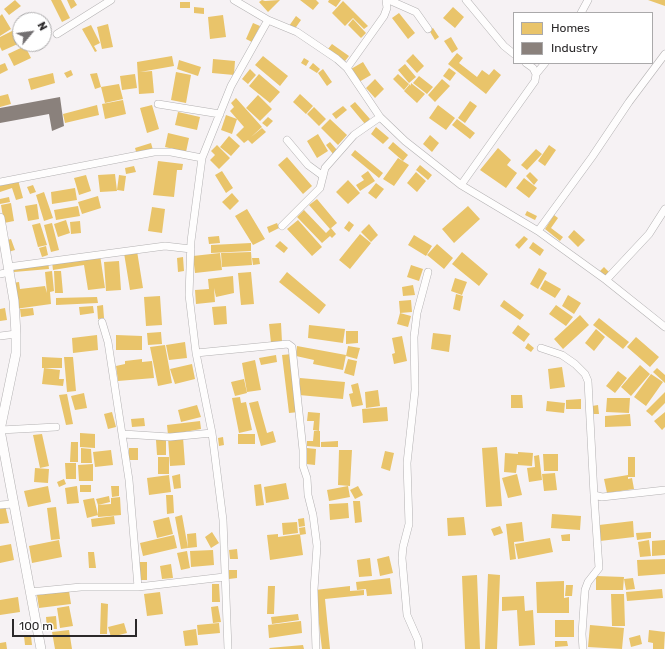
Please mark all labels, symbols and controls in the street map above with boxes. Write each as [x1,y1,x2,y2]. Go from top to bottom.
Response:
north arrow [12,12,52,52]
legend [513,12,653,64]
text: N [34,20,50,33]
text: Homes [551,21,590,35]
text: Industry [551,41,598,55]
scale bar [14,611,139,637]
text: 100 m [19,619,53,633]

